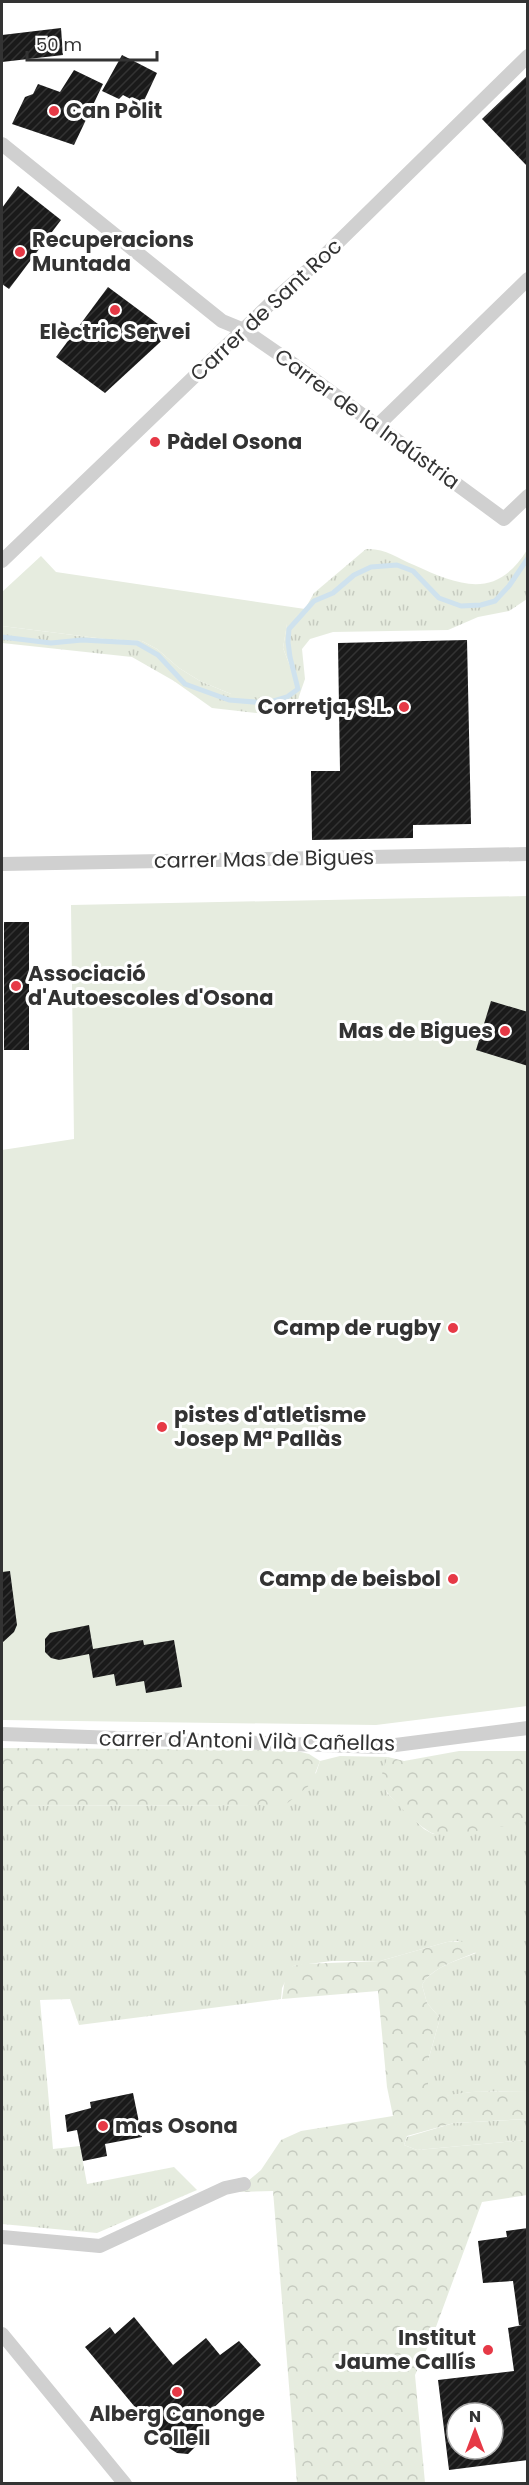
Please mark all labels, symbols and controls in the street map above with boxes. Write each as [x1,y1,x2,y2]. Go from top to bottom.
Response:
scale bar [27,24,158,62]
text: 50 m [36,32,82,57]
place label: Can Pòlit [66,96,162,125]
marker: Can Pòlit [47,104,61,118]
place label: Recuperacions Muntada [32,225,194,278]
street label: Carrer de Sant Roc [184,232,348,388]
marker: Recuperacions Muntada [13,245,27,259]
marker: Elèctric Servei [108,303,122,317]
place label: Elèctric Servei [39,317,191,346]
street label: Carrer de la Indústria [269,342,466,496]
place label: Pàdel Osona [167,427,302,456]
marker: Pàdel Osona [148,435,162,449]
place label: Corretja, S.L. [257,692,392,721]
marker: Corretja, S.L. [397,700,411,714]
street label: carrer Mas de Bigues [154,842,374,875]
place label: Associació d'Autoescoles d'Osona [28,959,273,1012]
marker: Associació d'Autoescoles d'Osona [9,979,23,993]
place label: Mas de Bigues [339,1016,493,1045]
marker: Mas de Bigues [498,1024,512,1038]
place label: Camp de rugby [273,1313,442,1342]
marker: Camp de rugby [446,1321,460,1335]
place label: pistes d'atletisme Josep Mª Pallàs [174,1400,366,1453]
marker: pistes d'atletisme Josep Mª Pallàs [155,1420,169,1434]
place label: Camp de beisbol [259,1564,441,1593]
marker: Camp de beisbol [446,1572,460,1586]
street label: carrer d'Antoni Vilà Cañellas [99,1723,395,1758]
place label: mas Osona [115,2111,238,2140]
marker: mas Osona [96,2119,110,2133]
place label: Institut Jaume Callís [335,2323,476,2376]
marker: Institut Jaume Callís [481,2343,495,2357]
marker: Alberg Canonge Collell [170,2385,184,2399]
place label: Alberg Canonge Collell [89,2399,265,2452]
north arrow [445,2401,505,2461]
text: N [469,2405,481,2428]

